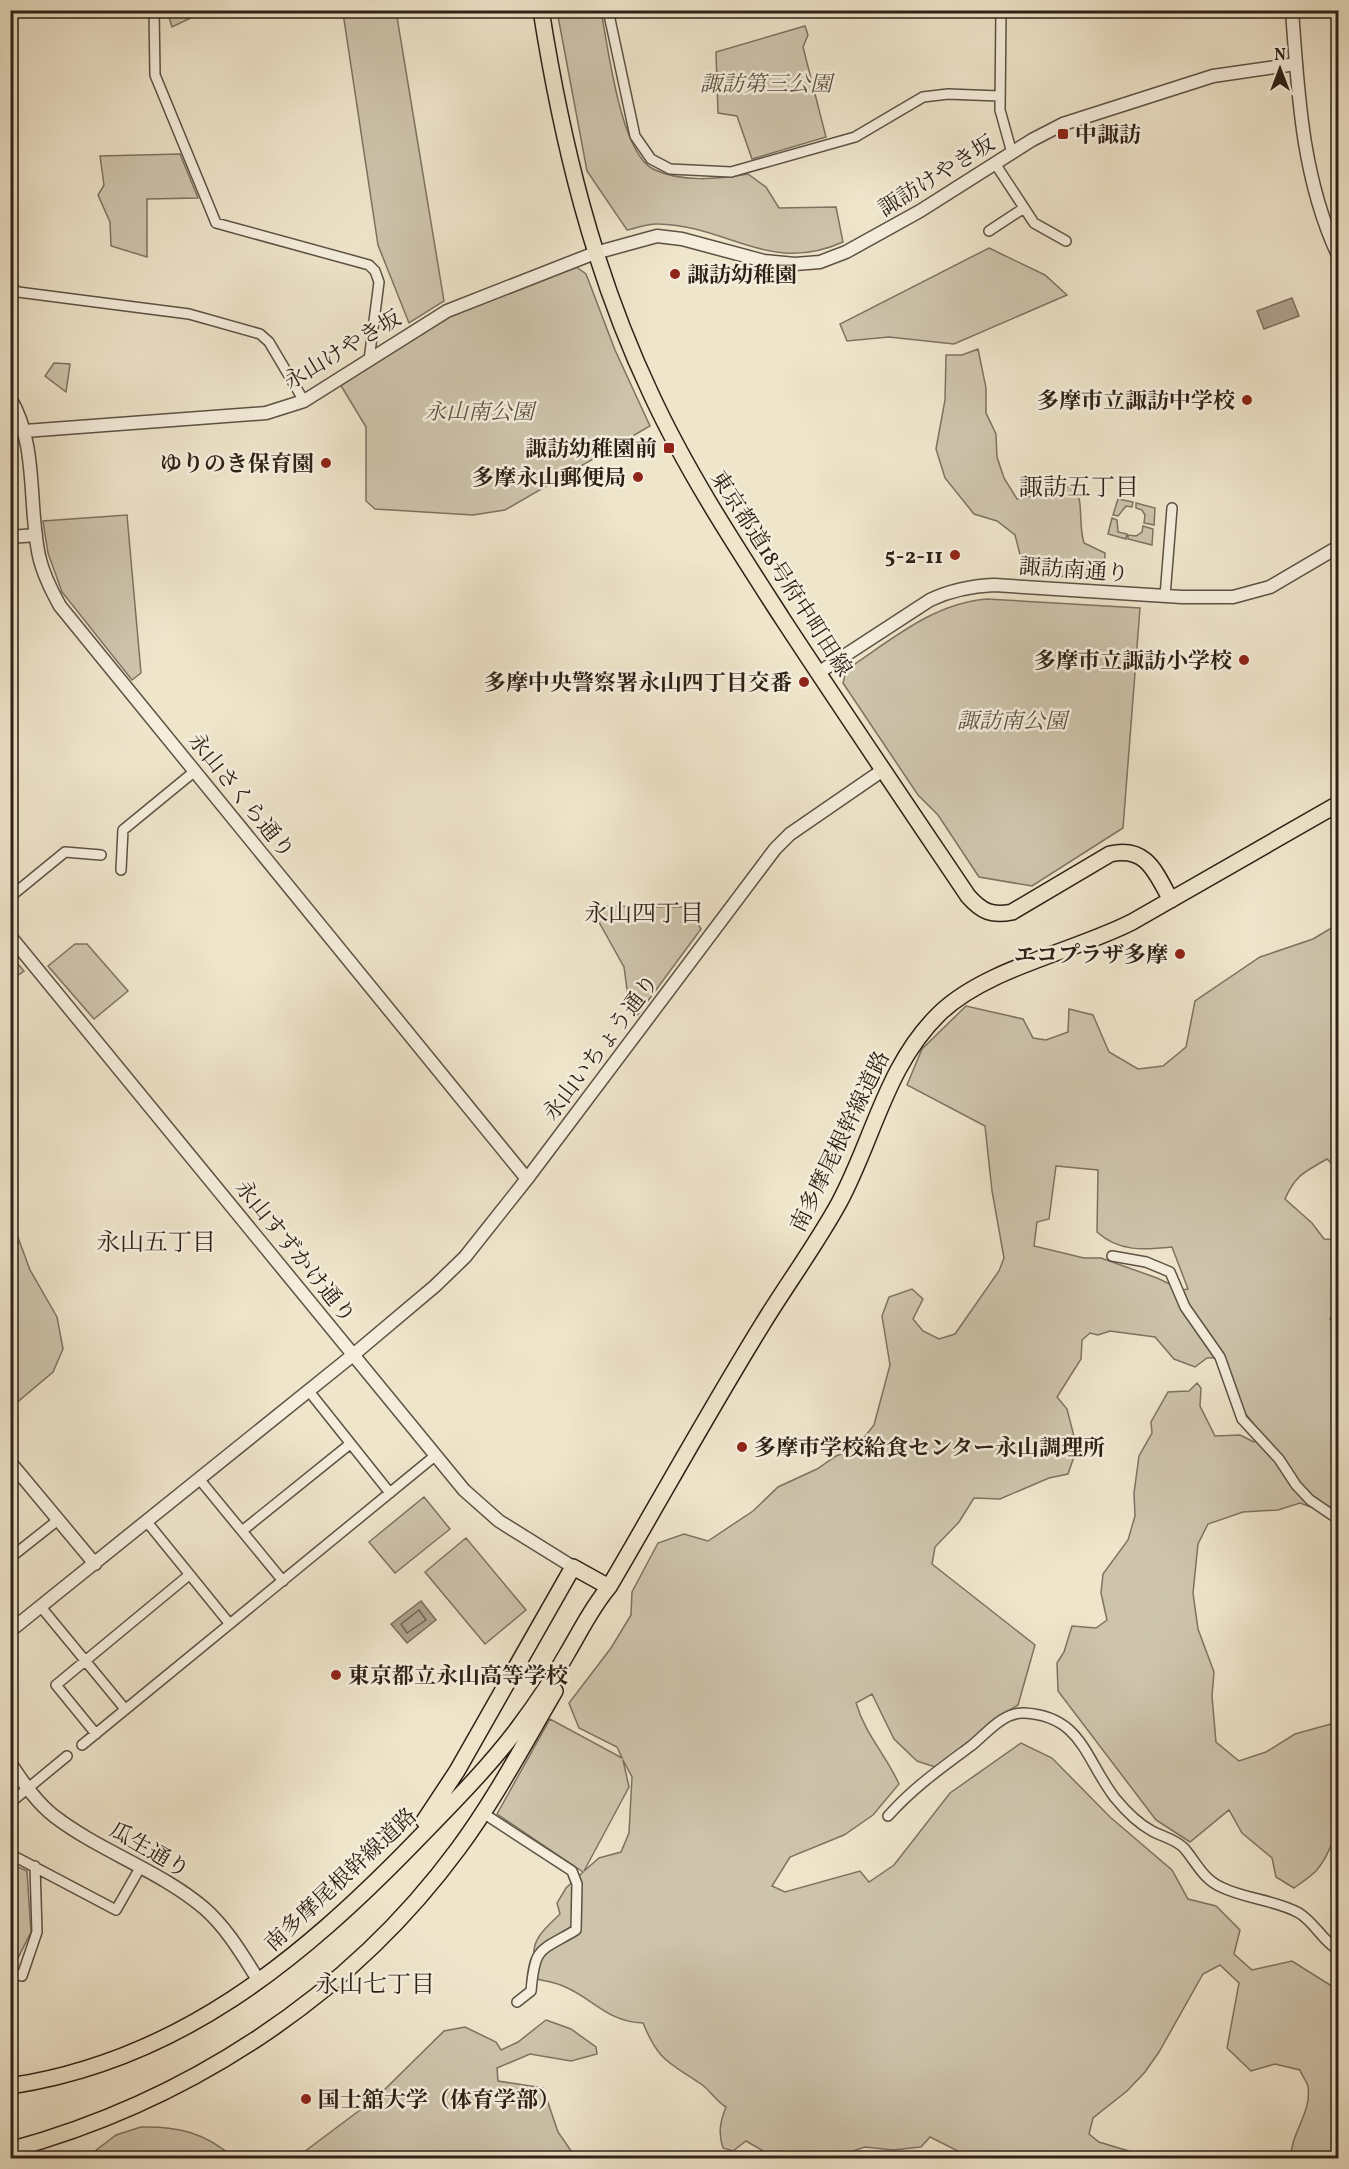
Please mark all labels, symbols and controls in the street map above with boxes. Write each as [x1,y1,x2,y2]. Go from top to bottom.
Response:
north arrow [1250,39,1310,99]
text: N [1274,45,1286,67]
park label: 諏訪第三公園 [700,70,835,101]
place label: 中諏訪 [1075,121,1141,152]
marker: 中諏訪 [1056,127,1070,141]
street label: 諏訪けやき坂 [873,129,1002,225]
place label: 諏訪幼稚園 [687,261,797,292]
marker: 諏訪幼稚園 [668,267,682,281]
street label: 永山けやき坂 [279,304,408,398]
place label: 多摩市立諏訪中学校 [1037,387,1235,418]
marker: 多摩市立諏訪中学校 [1240,393,1254,407]
park label: 永山南公園 [424,398,537,429]
place label: 諏訪幼稚園前 [525,435,657,466]
marker: 諏訪幼稚園前 [662,441,676,455]
place label: ゆりのき保育園 [160,450,314,481]
marker: ゆりのき保育園 [319,456,333,470]
place label: 多摩永山郵便局 [472,464,626,495]
street label: 東京都道18号府中町田線 [702,465,858,683]
marker: 多摩永山郵便局 [631,470,645,484]
district label: 諏訪五丁目 [1019,472,1139,506]
place label: 5-2-11 [885,542,943,573]
marker: 5-2-11 [948,548,962,562]
street label: 諏訪南通り [1018,552,1130,591]
place label: 多摩市立諏訪小学校 [1034,647,1232,678]
marker: 多摩市立諏訪小学校 [1237,653,1251,667]
place label: 多摩中央警察署永山四丁目交番 [484,669,792,700]
marker: 多摩中央警察署永山四丁目交番 [797,675,811,689]
park label: 諏訪南公園 [957,707,1070,738]
street label: 永山さくら通り [180,727,301,866]
district label: 永山四丁目 [584,898,704,932]
place label: エコプラザ多摩 [1014,941,1168,972]
marker: エコプラザ多摩 [1173,947,1187,961]
street label: 永山いちょう通り [537,969,667,1128]
street label: 南多摩尾根幹線道路 [784,1046,899,1238]
street label: 永山すずかけ通り [227,1174,362,1331]
district label: 永山五丁目 [96,1227,216,1261]
place label: 多摩市学校給食センター永山調理所 [754,1434,1105,1465]
marker: 多摩市学校給食センター永山調理所 [735,1440,749,1454]
place label: 東京都立永山高等学校 [348,1662,568,1693]
marker: 東京都立永山高等学校 [329,1668,343,1682]
street label: 南多摩尾根幹線道路 [259,1802,425,1960]
street label: 瓜生通り [103,1816,195,1887]
district label: 永山七丁目 [315,1969,435,2003]
place label: 国士舘大学（体育学部） [318,2086,560,2117]
marker: 国士舘大学（体育学部） [299,2092,313,2106]

